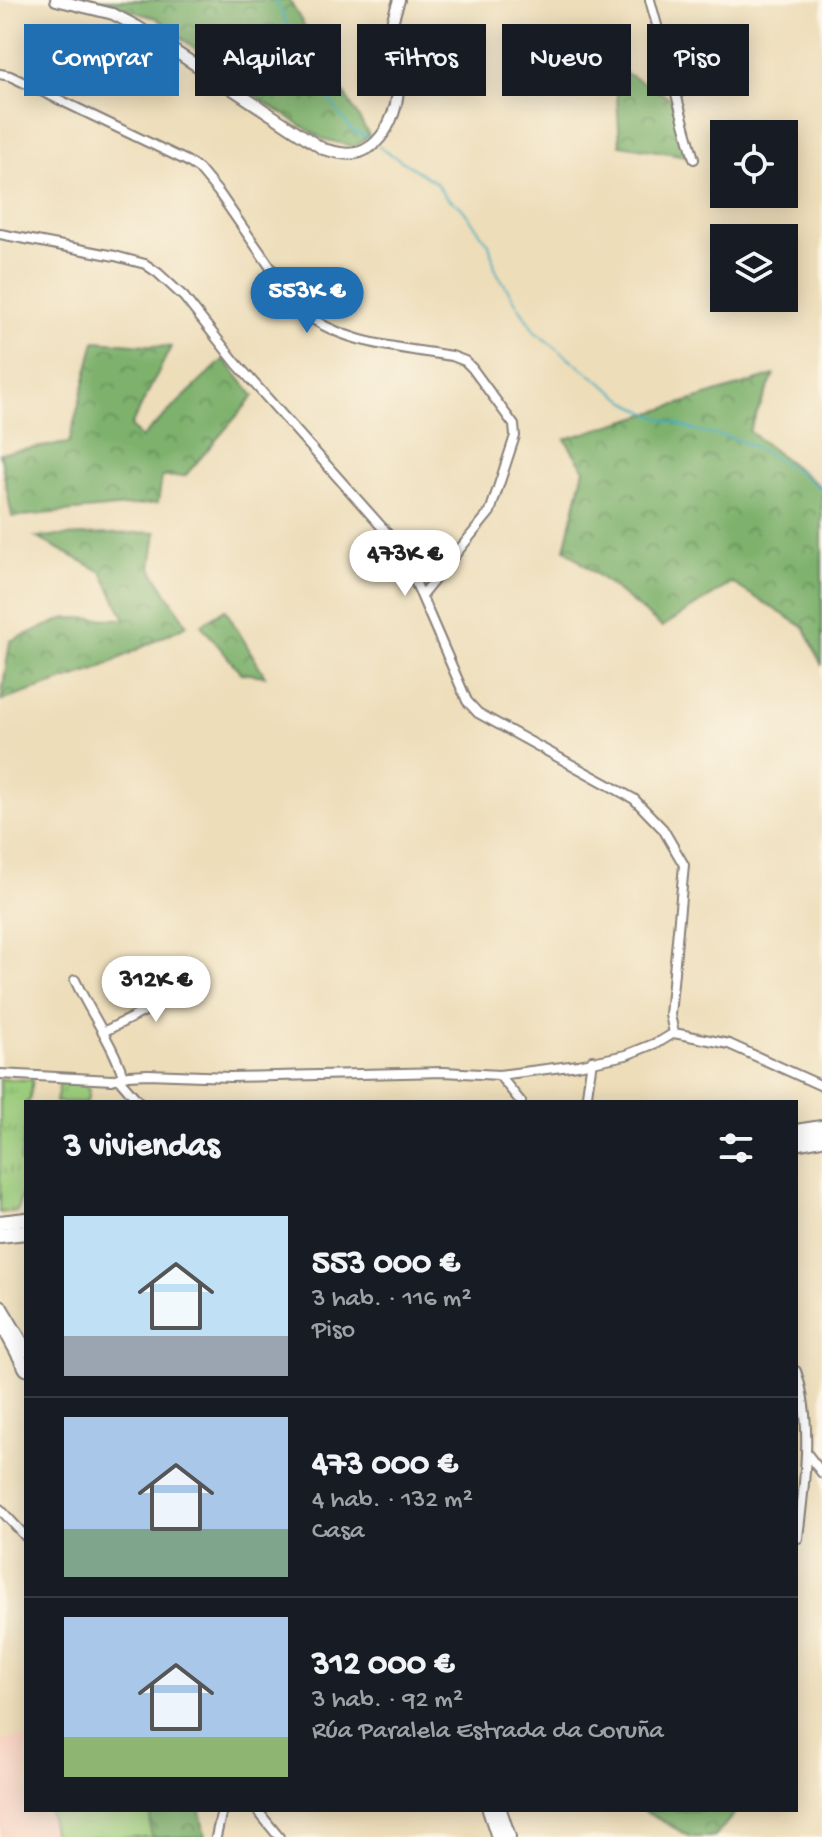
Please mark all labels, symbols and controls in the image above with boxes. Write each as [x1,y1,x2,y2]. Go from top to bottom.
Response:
chip: Comprar [24,24,179,96]
chip: Alquilar [195,24,341,96]
chip: Filtros [357,24,486,96]
chip: Nuevo [502,24,631,96]
chip: Piso [647,24,749,96]
map controls [710,120,798,312]
button: locate [710,120,798,208]
button: layers [710,224,798,312]
pin: 553K € [242,267,372,335]
text: 553K € [269,277,345,308]
pin: 473K € [340,530,470,598]
text: 473K € [367,540,443,571]
pin: 312K € [91,956,221,1024]
text: 312K € [120,966,192,997]
icon: filters [714,1126,758,1170]
text: 3 viviendas [64,1128,219,1168]
text: 553 000 € [312,1245,460,1285]
icon: home [128,1248,224,1344]
text: 3 hab. · 116 m² [312,1285,472,1316]
text: Piso [312,1316,355,1347]
text: 473 000 € [312,1446,458,1486]
icon: home [128,1449,224,1545]
text: 4 hab. · 132 m² [312,1486,473,1517]
text: Casa [312,1517,365,1548]
text: 312 000 € [312,1646,454,1686]
icon: home [128,1649,224,1745]
text: 3 hab. · 92 m² [312,1686,463,1717]
text: Rúa Paralela Estrada da Coruña [312,1717,664,1748]

